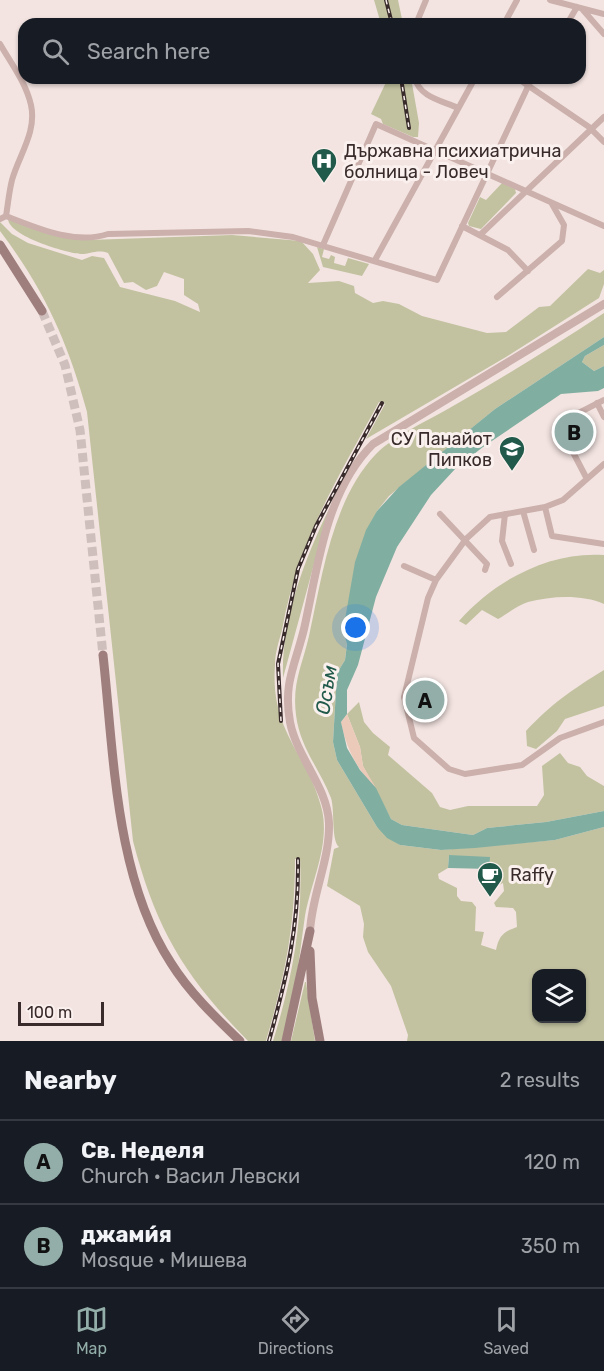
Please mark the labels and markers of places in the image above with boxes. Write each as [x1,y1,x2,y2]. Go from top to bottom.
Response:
place label: Държавна психиатрична болница - Ловеч [344,140,561,183]
hospital icon: Държавна психиатрична болница - Ловеч [309,146,339,184]
pin: B [554,410,594,454]
place label: СУ Панайот Пипков [391,428,492,471]
school or university icon: СУ Панайот Пипков [497,434,527,472]
pin: A [406,678,444,722]
cafe icon: Raffy [475,860,505,898]
place label: Raffy [510,864,554,886]

